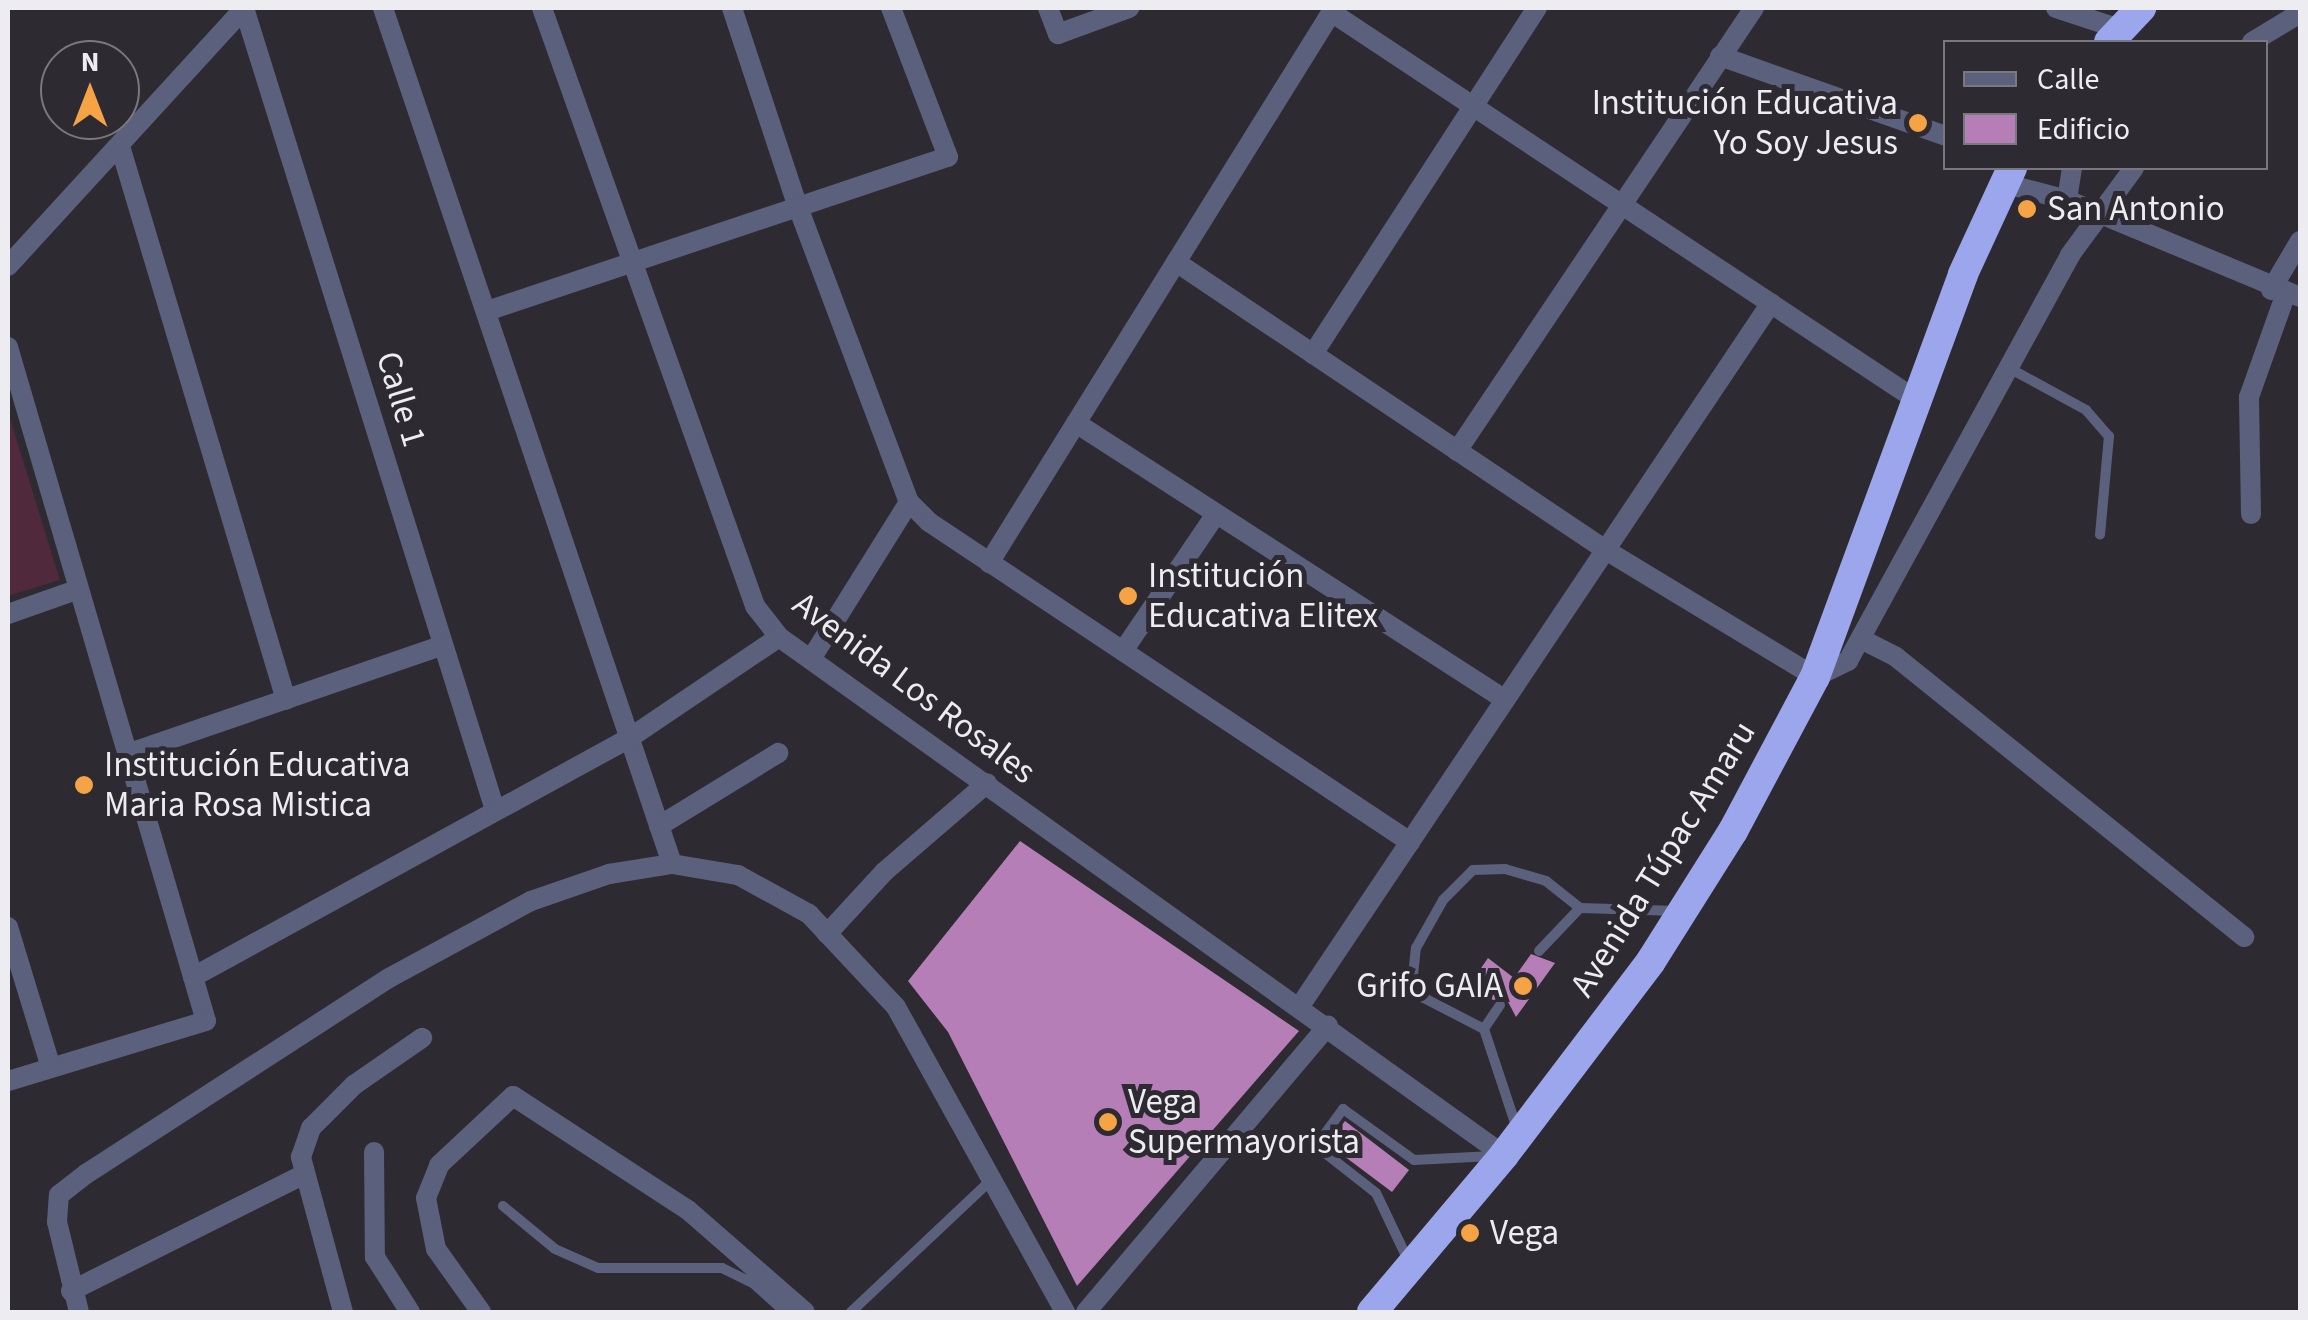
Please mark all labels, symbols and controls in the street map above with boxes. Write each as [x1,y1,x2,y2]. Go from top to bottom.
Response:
north arrow [40,40,140,140]
legend [1943,40,2268,170]
text: N [81,42,99,82]
text: Calle [2037,58,2099,101]
place label: Institución Educativa Yo Soy Jesus [1592,82,1898,164]
text: Edificio [2037,108,2130,151]
marker: Institución Educativa Yo Soy Jesus [1907,112,1929,134]
place label: San Antonio [2047,188,2225,230]
marker: San Antonio [2016,198,2038,220]
street label: Calle 1 [367,346,435,452]
place label: Institución Educativa Elitex [1148,555,1378,637]
street label: Avenida Los Rosales [784,583,1044,793]
marker: Institución Educativa Elitex [1117,585,1139,607]
street label: Avenida Túpac Amaru [1561,714,1765,1004]
place label: Institución Educativa Maria Rosa Mistica [104,744,410,826]
marker: Institución Educativa Maria Rosa Mistica [73,774,95,796]
place label: Grifo GAIA [1356,965,1503,1007]
marker: Grifo GAIA [1512,975,1534,997]
place label: Vega Supermayorista [1128,1081,1360,1163]
marker: Vega Supermayorista [1097,1111,1119,1133]
place label: Vega [1490,1212,1559,1254]
marker: Vega [1459,1222,1481,1244]

